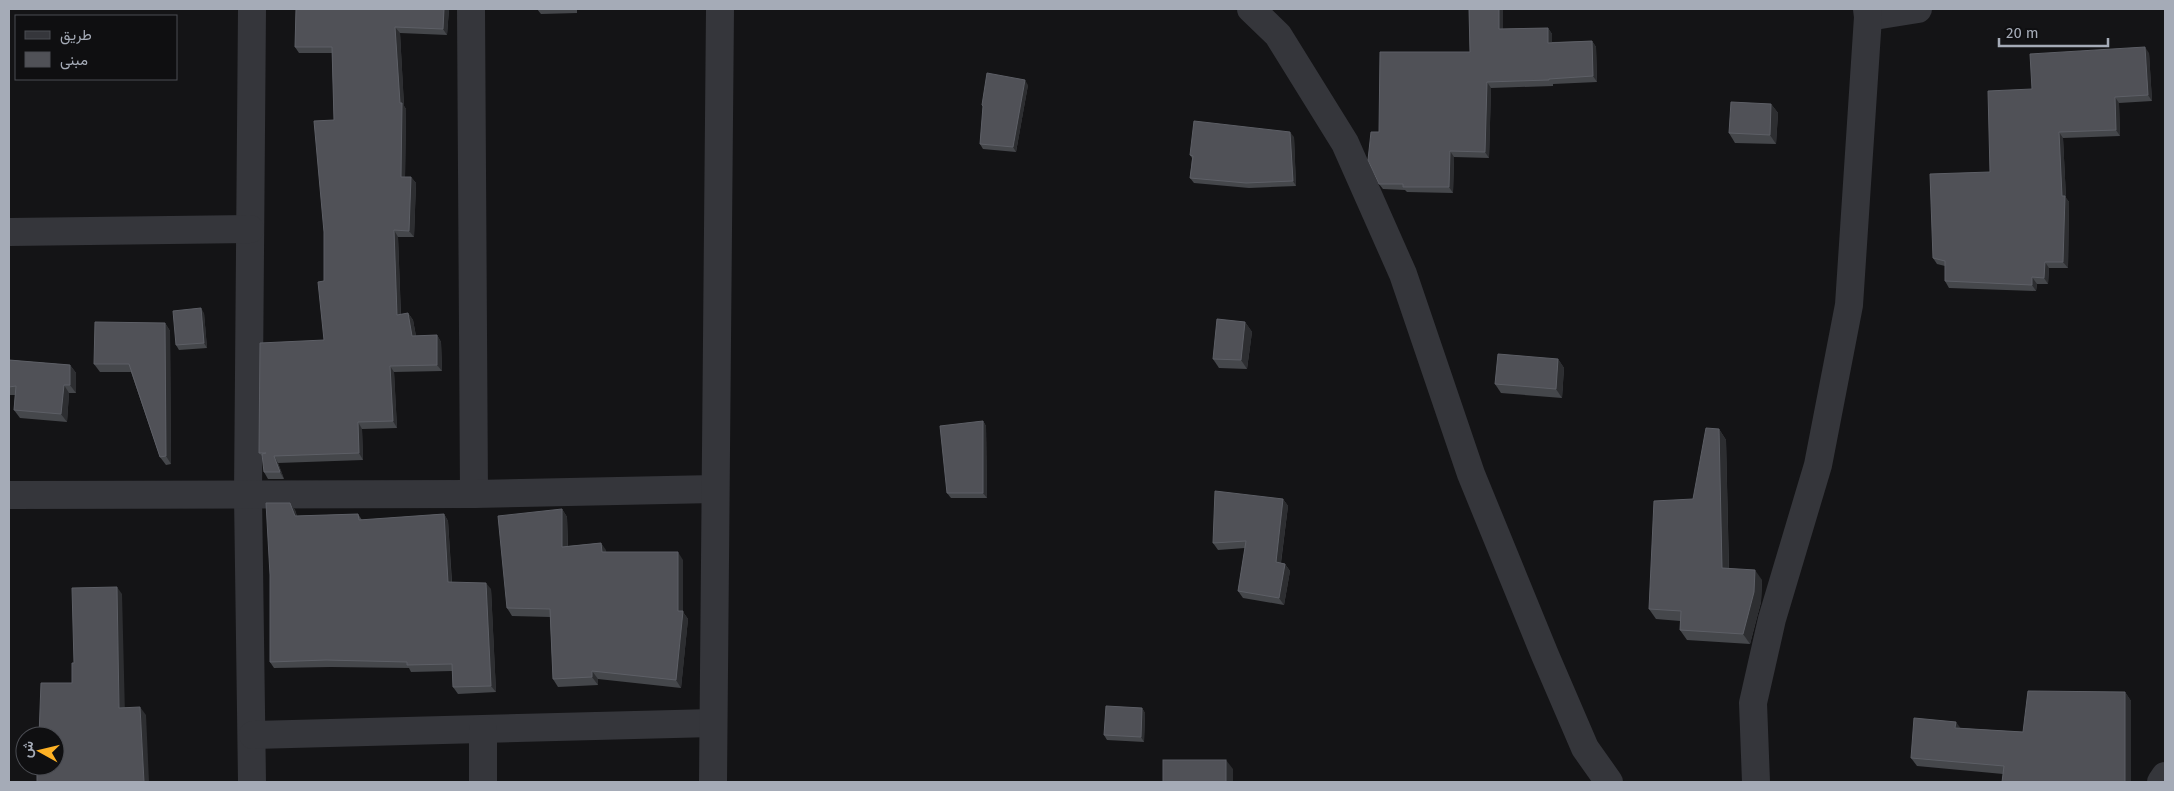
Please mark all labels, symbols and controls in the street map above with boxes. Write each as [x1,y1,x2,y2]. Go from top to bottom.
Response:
legend [15,15,178,80]
scale bar [1999,15,2108,47]
text: 20 m [2006,24,2039,42]
text: طريق [60,26,92,45]
text: مبنى [60,51,88,70]
north arrow [15,726,65,776]
text: ش [18,740,37,759]

